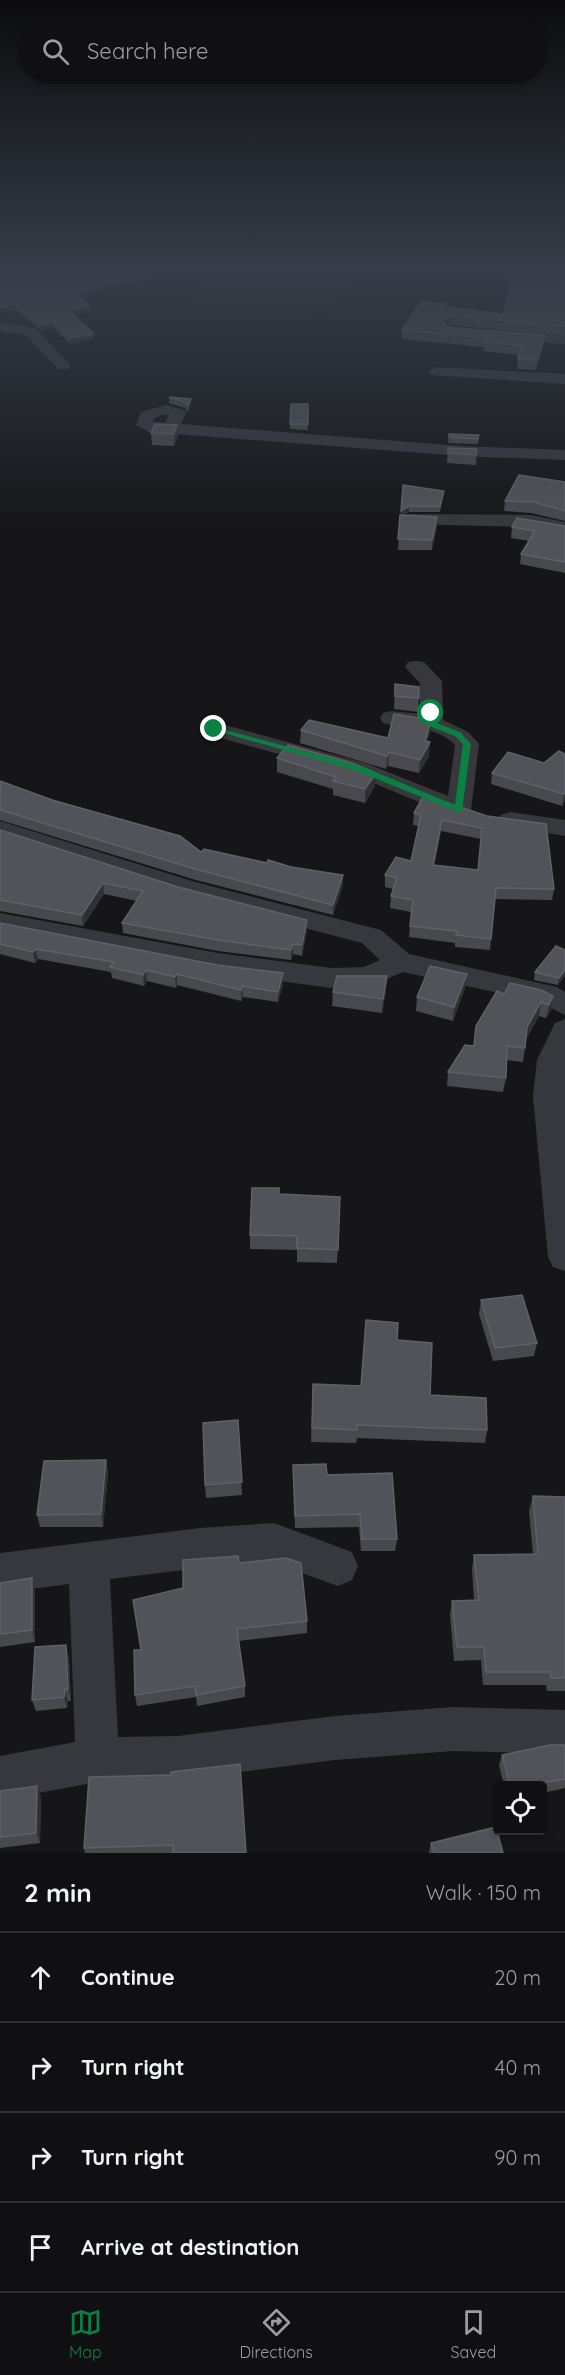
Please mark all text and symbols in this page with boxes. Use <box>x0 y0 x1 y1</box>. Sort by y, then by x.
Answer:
search box <box>18 18 547 84</box>
icon: search <box>39 35 72 68</box>
text: Search here <box>87 37 208 65</box>
route start <box>417 699 443 725</box>
route end <box>200 715 226 741</box>
map controls <box>493 1781 547 1835</box>
button: locate <box>493 1781 547 1835</box>
text: 2 min <box>24 1876 92 1909</box>
text: Walk · 150 m <box>426 1880 541 1905</box>
icon: ahead <box>24 1961 57 1994</box>
text: Continue <box>81 1963 175 1991</box>
text: 20 m <box>494 1965 541 1990</box>
icon: right <box>24 2051 57 2084</box>
text: Turn right <box>81 2053 185 2081</box>
text: 40 m <box>495 2055 541 2080</box>
icon: right <box>24 2141 57 2174</box>
text: Turn right <box>81 2143 185 2171</box>
text: 90 m <box>494 2145 541 2170</box>
icon: arrive <box>24 2231 57 2264</box>
text: Arrive at destination <box>81 2233 299 2261</box>
tab: Map <box>69 2306 102 2362</box>
tab: Directions <box>240 2306 313 2362</box>
tab: Saved <box>451 2306 496 2362</box>

